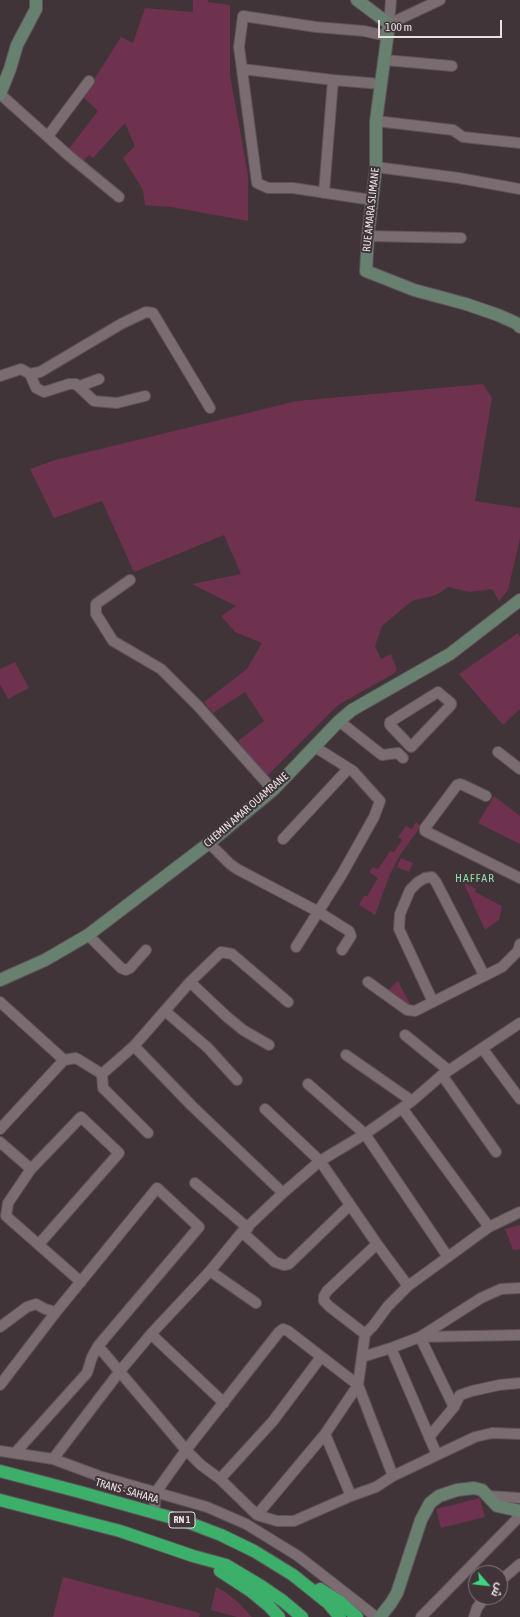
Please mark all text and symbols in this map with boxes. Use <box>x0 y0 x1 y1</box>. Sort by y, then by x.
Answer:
scale bar <box>380 12 504 38</box>
text: 100 m <box>385 20 412 34</box>
street label: RUE AMARA SLIMANE <box>360 167 382 253</box>
street label: CHEMIN AMAR OUAMRANE <box>201 770 291 850</box>
district label: HAFFAR <box>455 871 495 885</box>
street label: TRANS - SAHARA <box>94 1476 160 1506</box>
road number: RN 1 <box>169 1512 195 1528</box>
north arrow <box>468 1565 508 1605</box>
text: ش <box>489 1581 506 1599</box>

